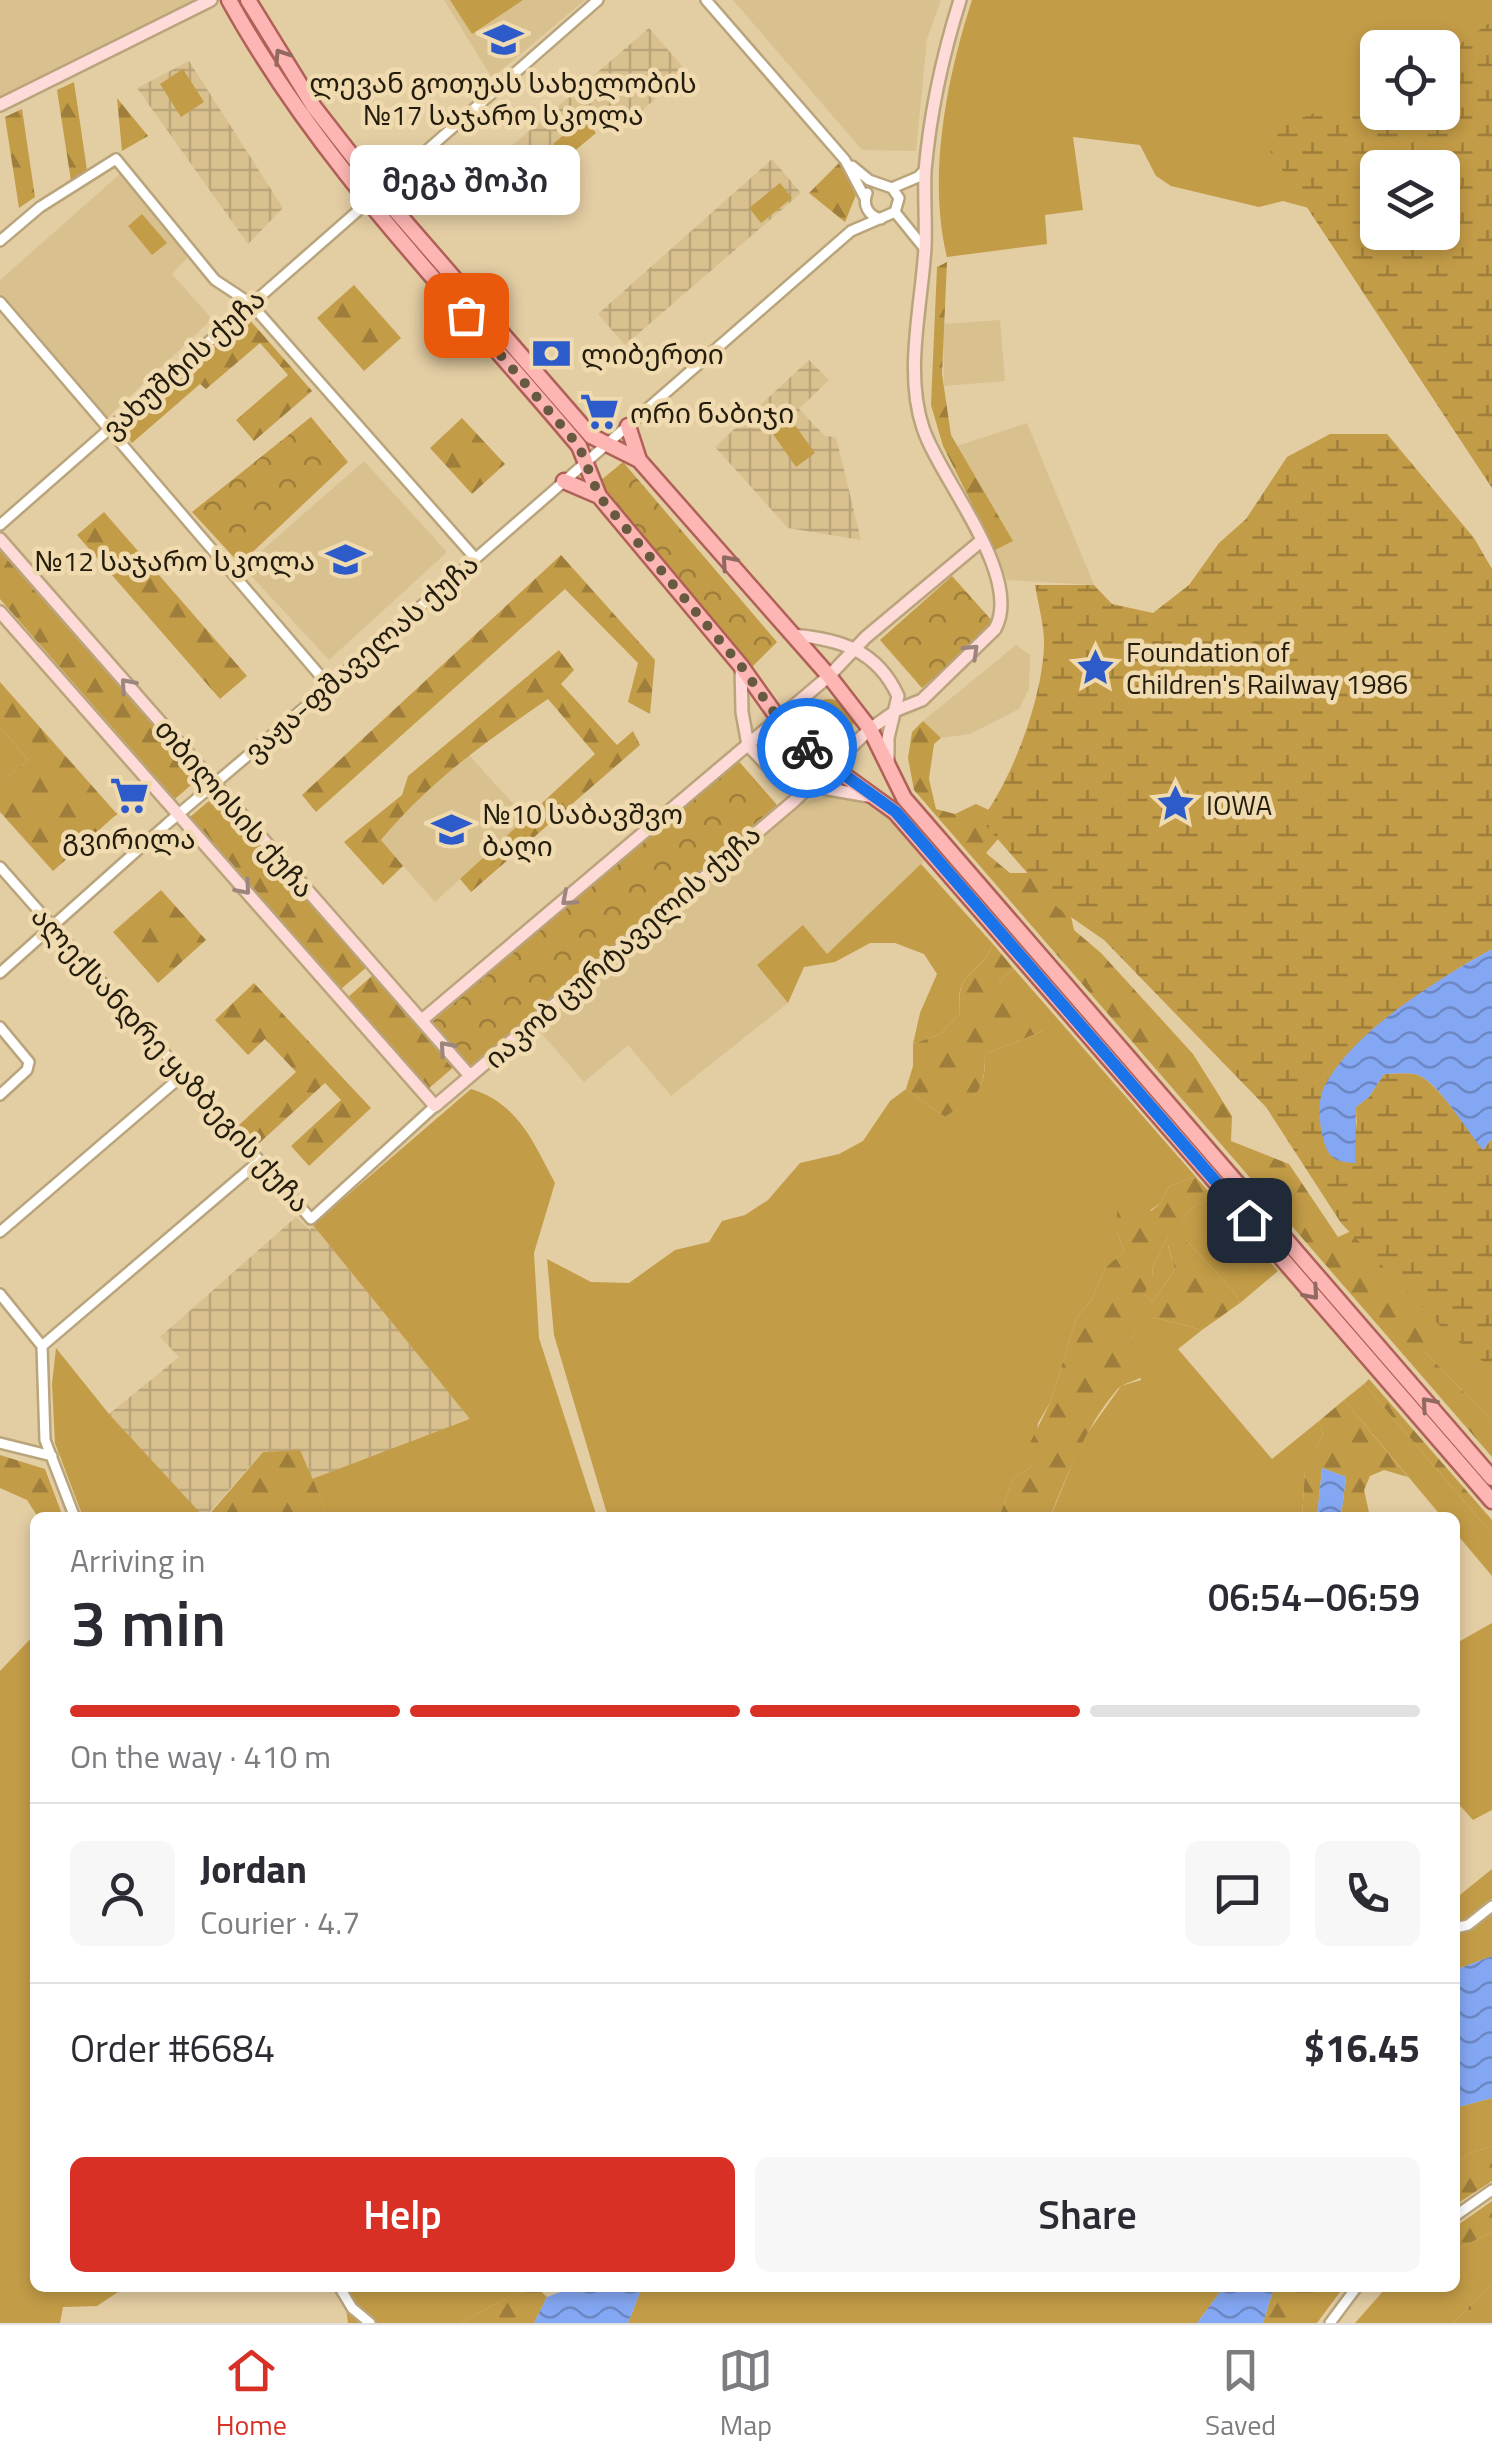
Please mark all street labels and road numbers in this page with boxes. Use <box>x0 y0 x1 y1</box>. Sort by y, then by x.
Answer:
street label: ვახუშტის ქუჩა <box>92 278 274 448</box>
street label: ვაჟა-ფშაველას ქუჩა <box>234 543 488 771</box>
street label: თბილისის ქუჩა <box>145 709 325 907</box>
street label: იაკობ ცურტაველის ქუჩა <box>474 813 770 1079</box>
street label: ალექსანდრე ყაზბეგის ქუჩა <box>21 896 321 1222</box>

